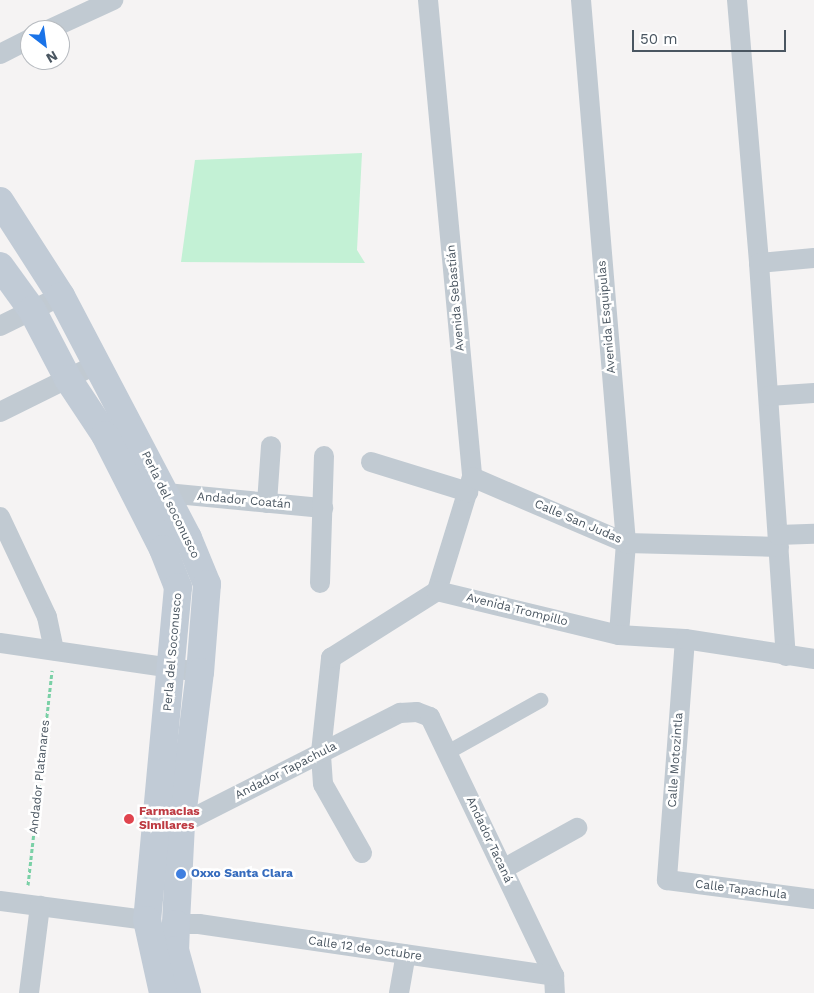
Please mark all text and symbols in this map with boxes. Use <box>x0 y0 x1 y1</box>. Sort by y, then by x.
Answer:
north arrow <box>20 20 70 70</box>
scale bar <box>634 20 788 52</box>
text: 50 m <box>640 30 677 48</box>
text: N <box>44 48 60 67</box>
street label: Avenida Sebastián <box>444 244 468 352</box>
street label: Avenida Esquipulas <box>595 260 619 374</box>
street label: Perla del soconusco <box>138 449 202 561</box>
street label: Andador Coatán <box>196 490 292 512</box>
street label: Calle San Judas <box>532 497 624 547</box>
street label: Avenida Trompillo <box>464 590 570 630</box>
street label: Perla del Soconusco <box>161 592 185 712</box>
street label: Calle Motozintla <box>665 712 687 808</box>
street label: Andador Platanares <box>27 719 53 835</box>
street label: Andador Tapachula <box>233 739 339 803</box>
street label: Andador Tacaná <box>463 794 515 886</box>
place label: Farmacias Similares <box>139 805 200 833</box>
marker: Farmacias Similares <box>123 813 135 825</box>
place label: Oxxo Santa Clara <box>191 867 293 881</box>
marker: Oxxo Santa Clara <box>175 868 187 880</box>
street label: Calle Tapachula <box>694 877 788 903</box>
street label: Calle 12 de Octubre <box>307 934 423 964</box>

